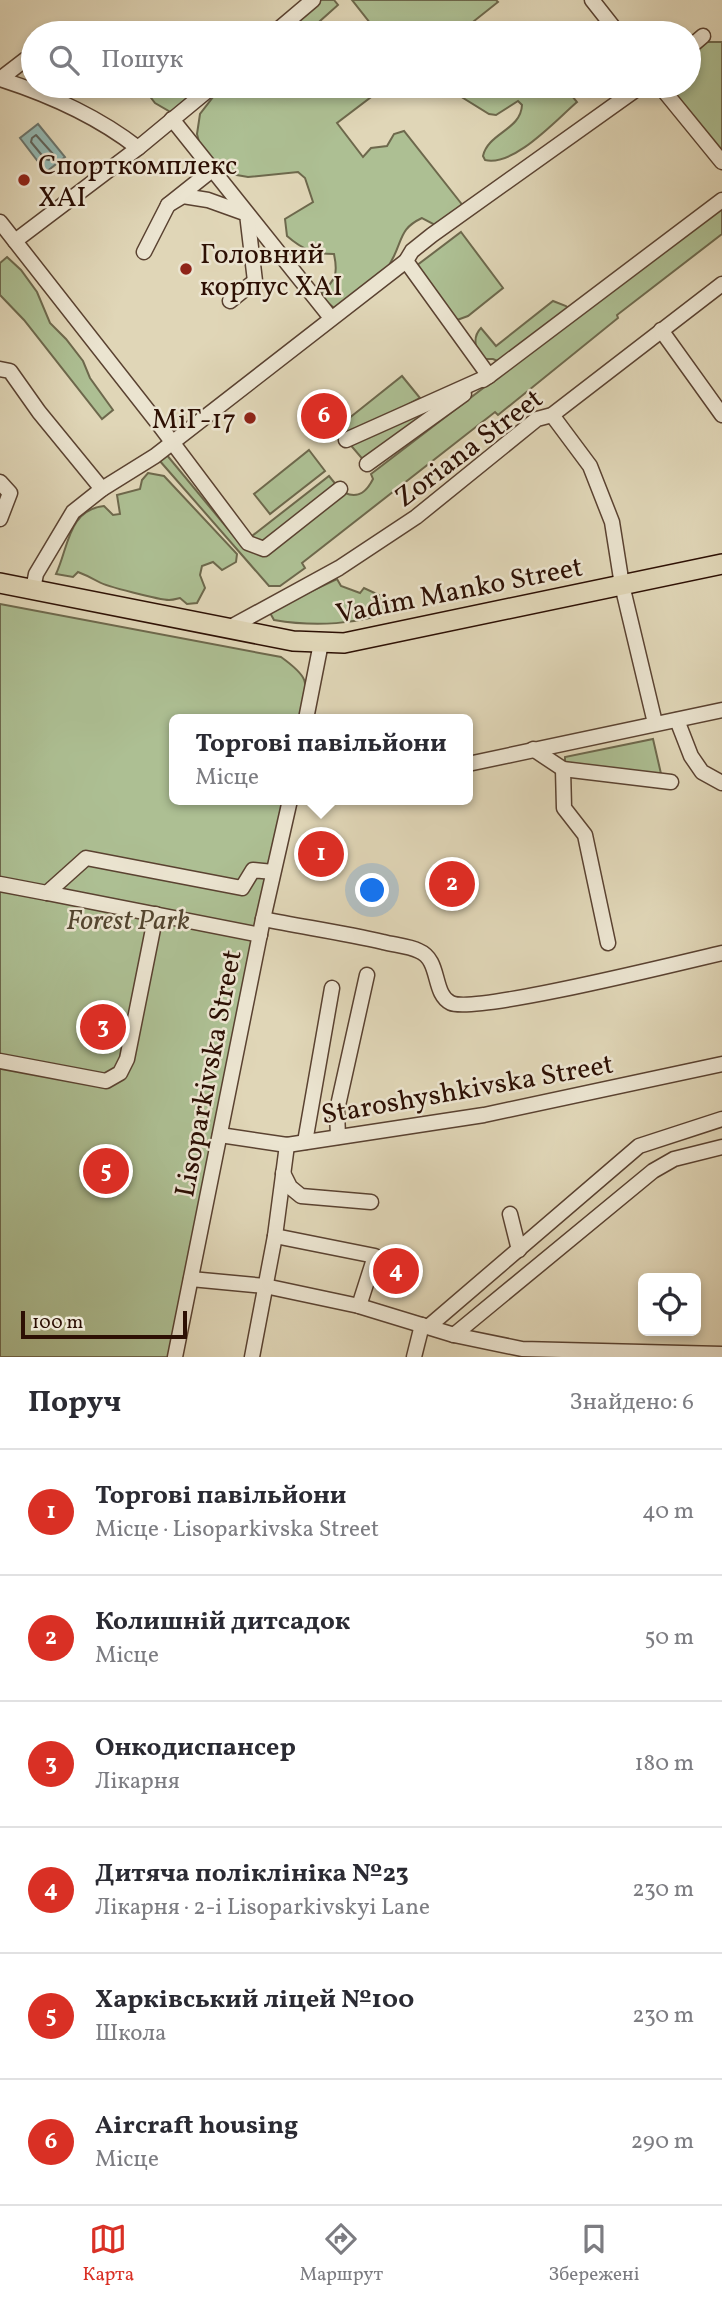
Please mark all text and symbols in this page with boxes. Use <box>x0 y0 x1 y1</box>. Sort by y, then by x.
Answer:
search box <box>21 21 701 98</box>
icon: search <box>45 41 83 79</box>
text: Пошук <box>101 42 183 78</box>
place label: Спорткомплекс ХАІ <box>38 147 237 218</box>
marker: Спорткомплекс ХАІ <box>16 172 32 188</box>
place label: Головний корпус ХАІ <box>200 236 343 307</box>
marker: Головний корпус ХАІ <box>178 261 194 277</box>
street label: Zoriana Street <box>387 380 552 518</box>
pin: 6 <box>301 390 347 442</box>
place label: МіГ-17 <box>152 401 236 440</box>
marker: МіГ-17 <box>242 410 258 426</box>
street label: Vadim Manko Street <box>333 548 586 635</box>
popup <box>169 714 473 805</box>
text: Торгові павільйони <box>195 726 447 762</box>
text: Місце <box>195 762 259 794</box>
pin: 1 <box>298 828 344 880</box>
pin: 2 <box>429 858 475 910</box>
your location <box>355 873 389 907</box>
park label: Forest Park <box>66 902 190 941</box>
street label: Lisoparkivska Street <box>166 946 253 1201</box>
pin: 3 <box>80 1001 126 1053</box>
street label: Staroshyshkivska Street <box>318 1046 617 1135</box>
pin: 5 <box>83 1145 129 1197</box>
pin: 4 <box>373 1245 419 1297</box>
map controls <box>638 1273 701 1336</box>
button: locate <box>638 1273 701 1336</box>
scale bar <box>21 1308 187 1340</box>
text: 100 m <box>32 1310 83 1336</box>
text: Поруч <box>28 1382 121 1424</box>
text: Знайдено: 6 <box>570 1387 694 1419</box>
text: Торгові павільйони <box>95 1478 347 1514</box>
text: 1 <box>46 1496 56 1528</box>
text: 40 m <box>642 1496 694 1528</box>
text: Місце · Lisoparkivska Street <box>95 1514 379 1546</box>
text: Колишній дитсадок <box>95 1604 350 1640</box>
text: 2 <box>45 1622 57 1654</box>
text: 50 m <box>645 1622 694 1654</box>
text: Місце <box>95 1640 159 1672</box>
text: Онкодиспансер <box>95 1730 296 1766</box>
text: 3 <box>45 1748 57 1780</box>
text: 180 m <box>635 1748 694 1780</box>
text: Лікарня <box>95 1766 180 1798</box>
text: Дитяча поліклініка №23 <box>95 1856 409 1892</box>
text: 4 <box>44 1874 58 1906</box>
text: 230 m <box>632 1874 694 1906</box>
text: Лікарня · 2-i Lisoparkivskyi Lane <box>95 1892 430 1924</box>
text: Харківський ліцей №100 <box>95 1982 414 2018</box>
text: 5 <box>45 2000 57 2032</box>
text: 230 m <box>632 2000 694 2032</box>
text: Школа <box>95 2018 166 2050</box>
text: Aircraft housing <box>95 2108 298 2144</box>
text: 6 <box>45 2126 57 2158</box>
text: 290 m <box>631 2126 694 2158</box>
text: Місце <box>95 2144 159 2176</box>
tab: Карта <box>83 2220 134 2288</box>
tab: Маршрут <box>299 2220 383 2288</box>
tab: Збережені <box>548 2220 639 2288</box>

